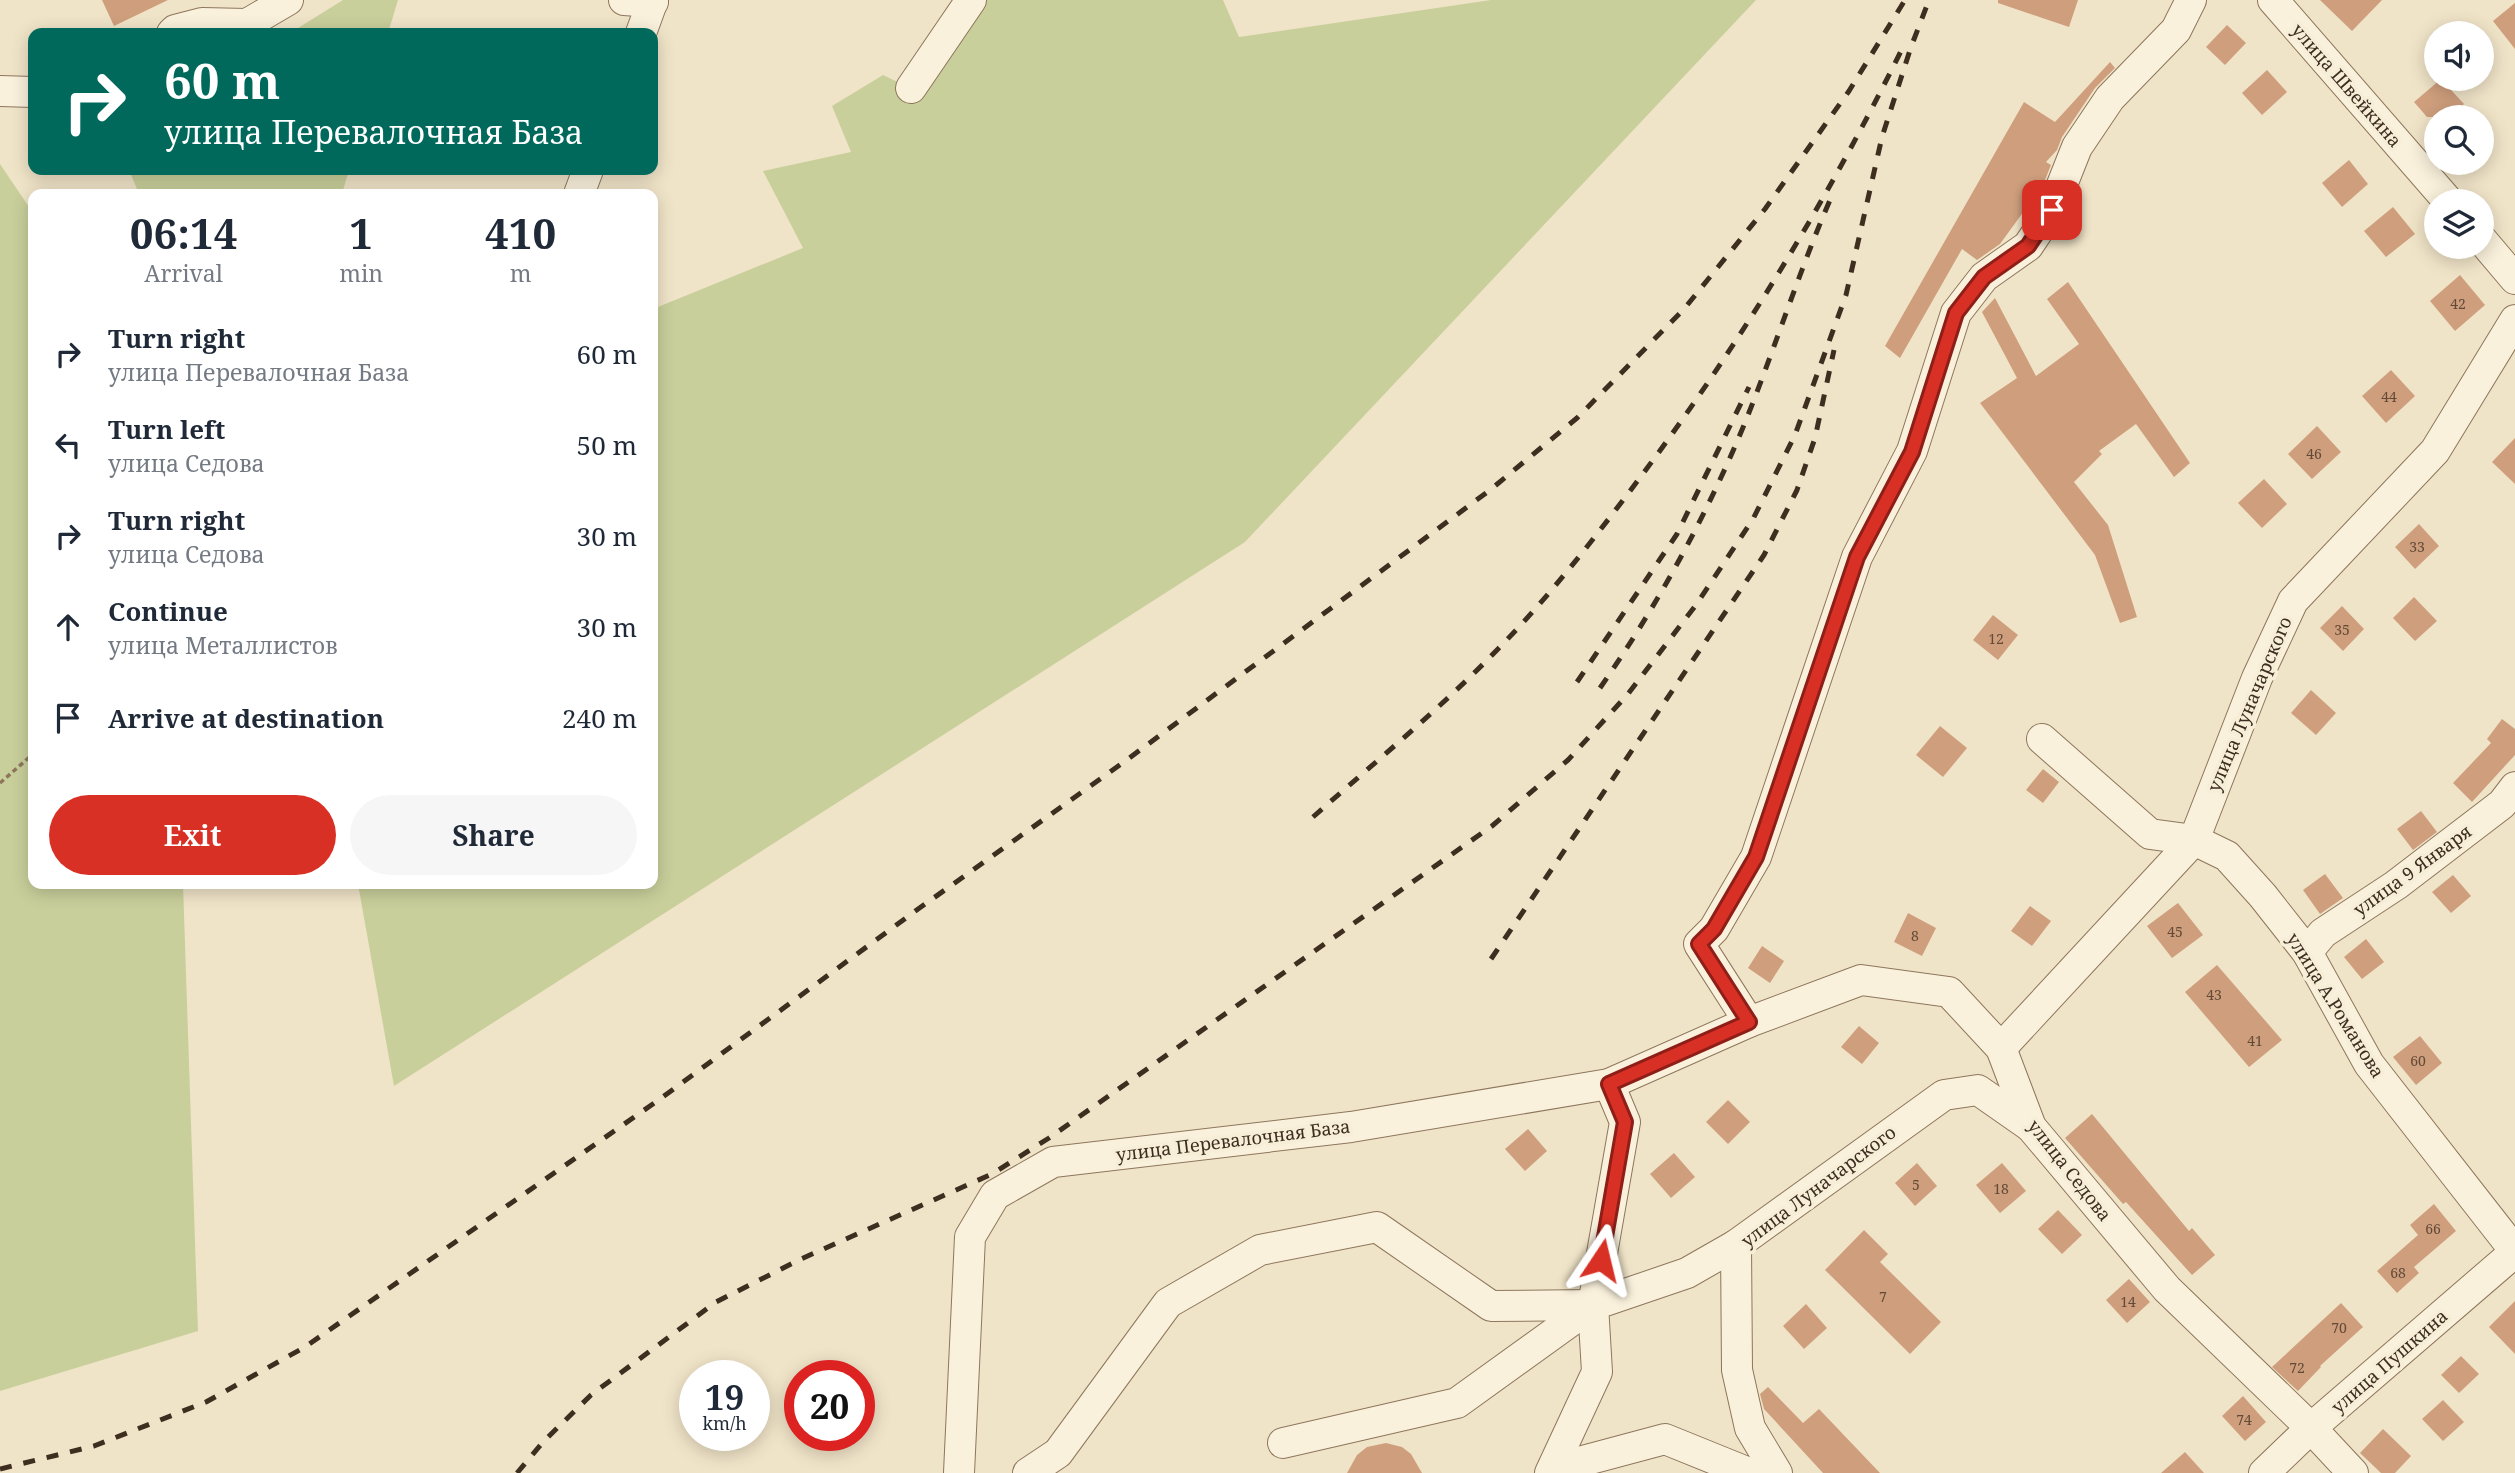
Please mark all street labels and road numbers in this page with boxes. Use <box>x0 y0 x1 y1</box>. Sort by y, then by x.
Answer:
street label: улица Швейкина <box>2287 18 2407 152</box>
street label: улица Луначарского <box>2201 613 2297 795</box>
street label: улица 9 Января <box>2348 819 2476 921</box>
street label: улица А.Романова <box>2282 928 2390 1082</box>
street label: улица Перевалочная База <box>1114 1114 1352 1166</box>
street label: улица Седова <box>2023 1114 2117 1226</box>
street label: улица Луначарского <box>1736 1120 1900 1252</box>
street label: улица Пушкина <box>2326 1304 2452 1418</box>

